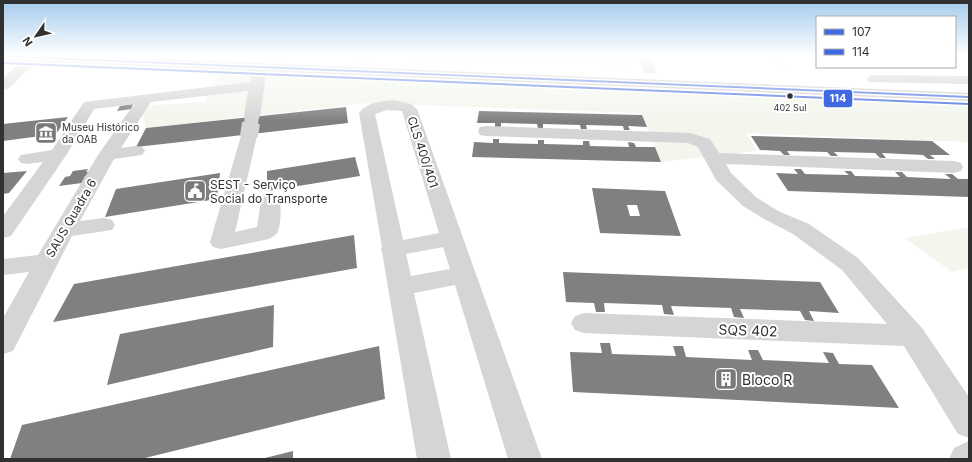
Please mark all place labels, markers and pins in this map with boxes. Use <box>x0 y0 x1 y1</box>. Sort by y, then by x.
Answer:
marker: 402 Sul <box>785 91 795 101</box>
place label: 402 Sul <box>774 102 806 113</box>
museum icon: Museu Histórico da OAB <box>33 120 59 146</box>
place label: Museu Histórico da OAB <box>62 121 139 145</box>
place label: SEST - Serviço Social do Transporte <box>210 177 327 206</box>
public building icon: SEST - Serviço Social do Transporte <box>182 178 208 204</box>
building icon: Bloco R <box>713 366 739 392</box>
place label: Bloco R <box>742 371 792 388</box>

